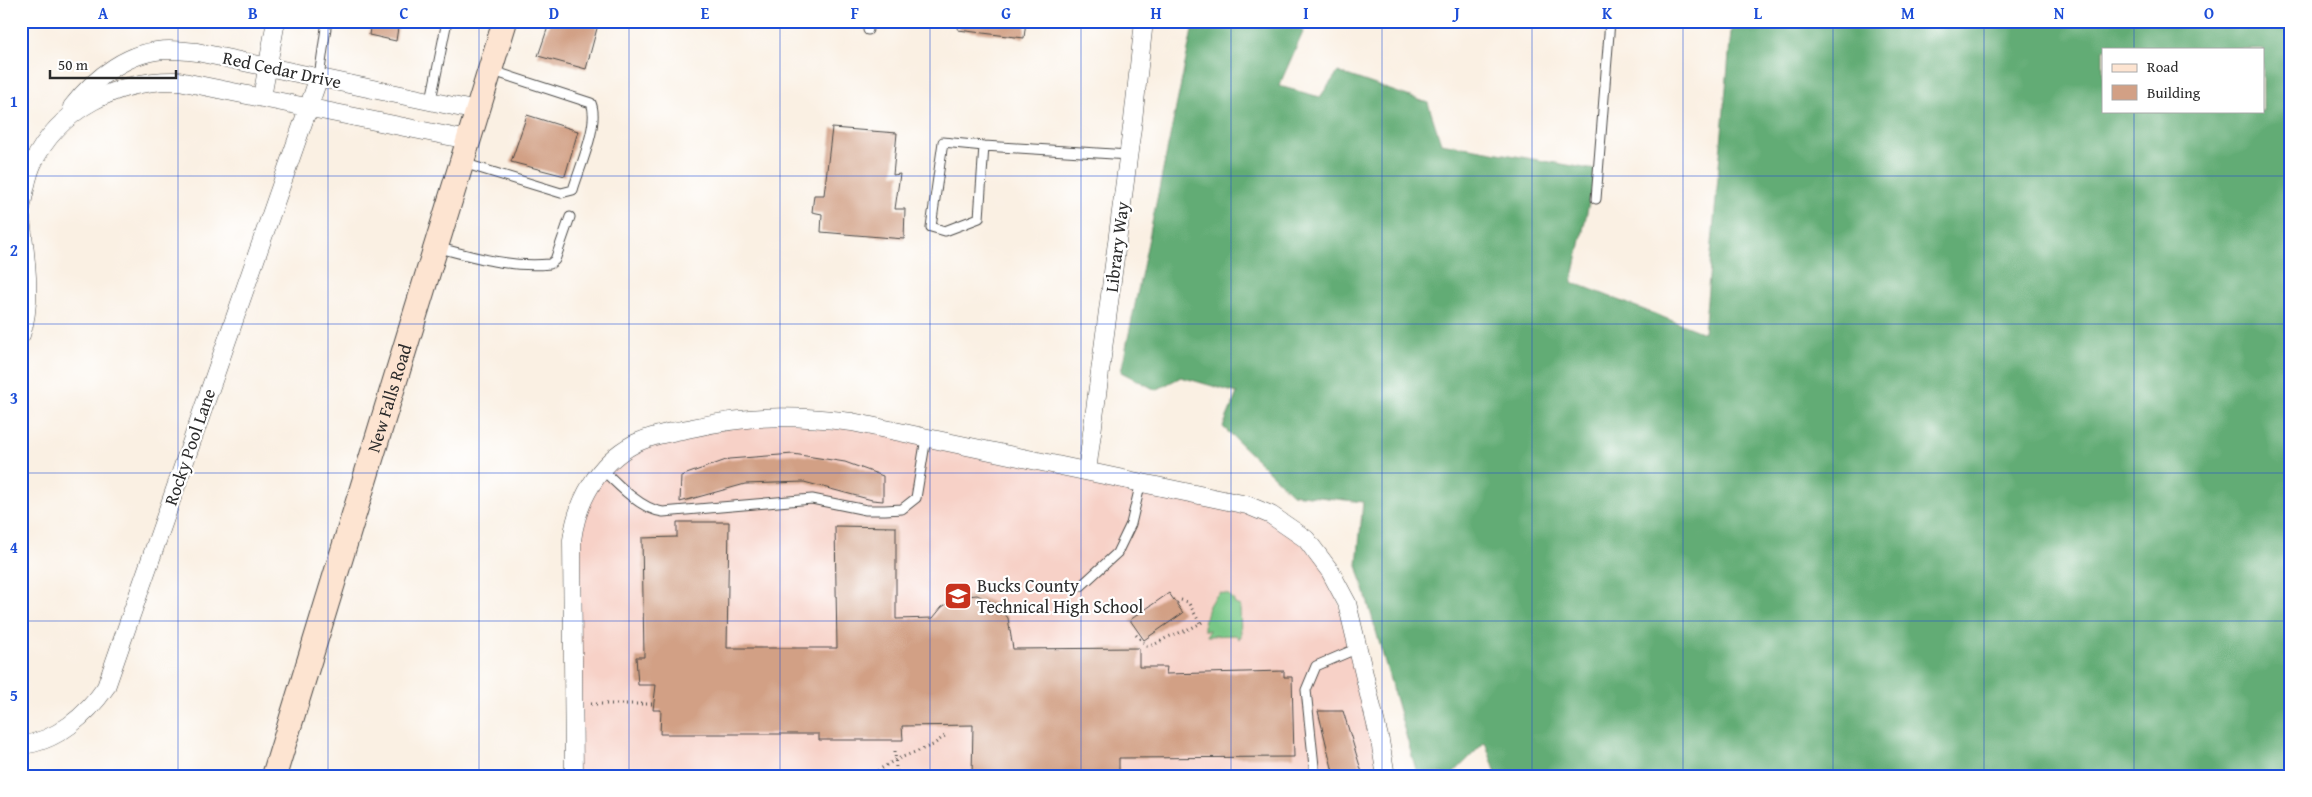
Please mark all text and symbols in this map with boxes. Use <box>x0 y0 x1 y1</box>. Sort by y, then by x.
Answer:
text: A <box>98 1 109 25</box>
text: B <box>248 1 258 25</box>
text: C <box>399 1 409 25</box>
text: D <box>549 1 559 25</box>
text: E <box>701 1 710 25</box>
text: F <box>851 1 859 25</box>
text: G <box>1001 1 1011 25</box>
text: H <box>1150 1 1162 25</box>
text: I <box>1303 1 1309 25</box>
text: J <box>1451 1 1460 25</box>
text: K <box>1602 1 1613 25</box>
text: L <box>1754 1 1763 25</box>
text: M <box>1901 1 1915 25</box>
text: N <box>2054 1 2065 25</box>
text: O <box>2204 1 2214 25</box>
street label: Red Cedar Drive <box>220 44 344 95</box>
scale bar <box>50 48 176 80</box>
legend <box>2102 48 2264 112</box>
text: 50 m <box>58 54 89 75</box>
text: Road <box>2147 56 2178 77</box>
text: Building <box>2147 82 2201 103</box>
text: 1 <box>10 89 18 113</box>
street label: Library Way <box>1098 200 1135 294</box>
text: 2 <box>10 238 18 262</box>
street label: New Falls Road <box>360 340 419 456</box>
street label: Rocky Pool Lane <box>157 385 222 509</box>
text: 3 <box>10 386 18 410</box>
text: 4 <box>10 535 18 559</box>
place label: Bucks County Technical High School <box>977 572 1143 620</box>
school or university icon: Bucks County Technical High School <box>943 581 973 611</box>
text: 5 <box>10 683 18 707</box>

